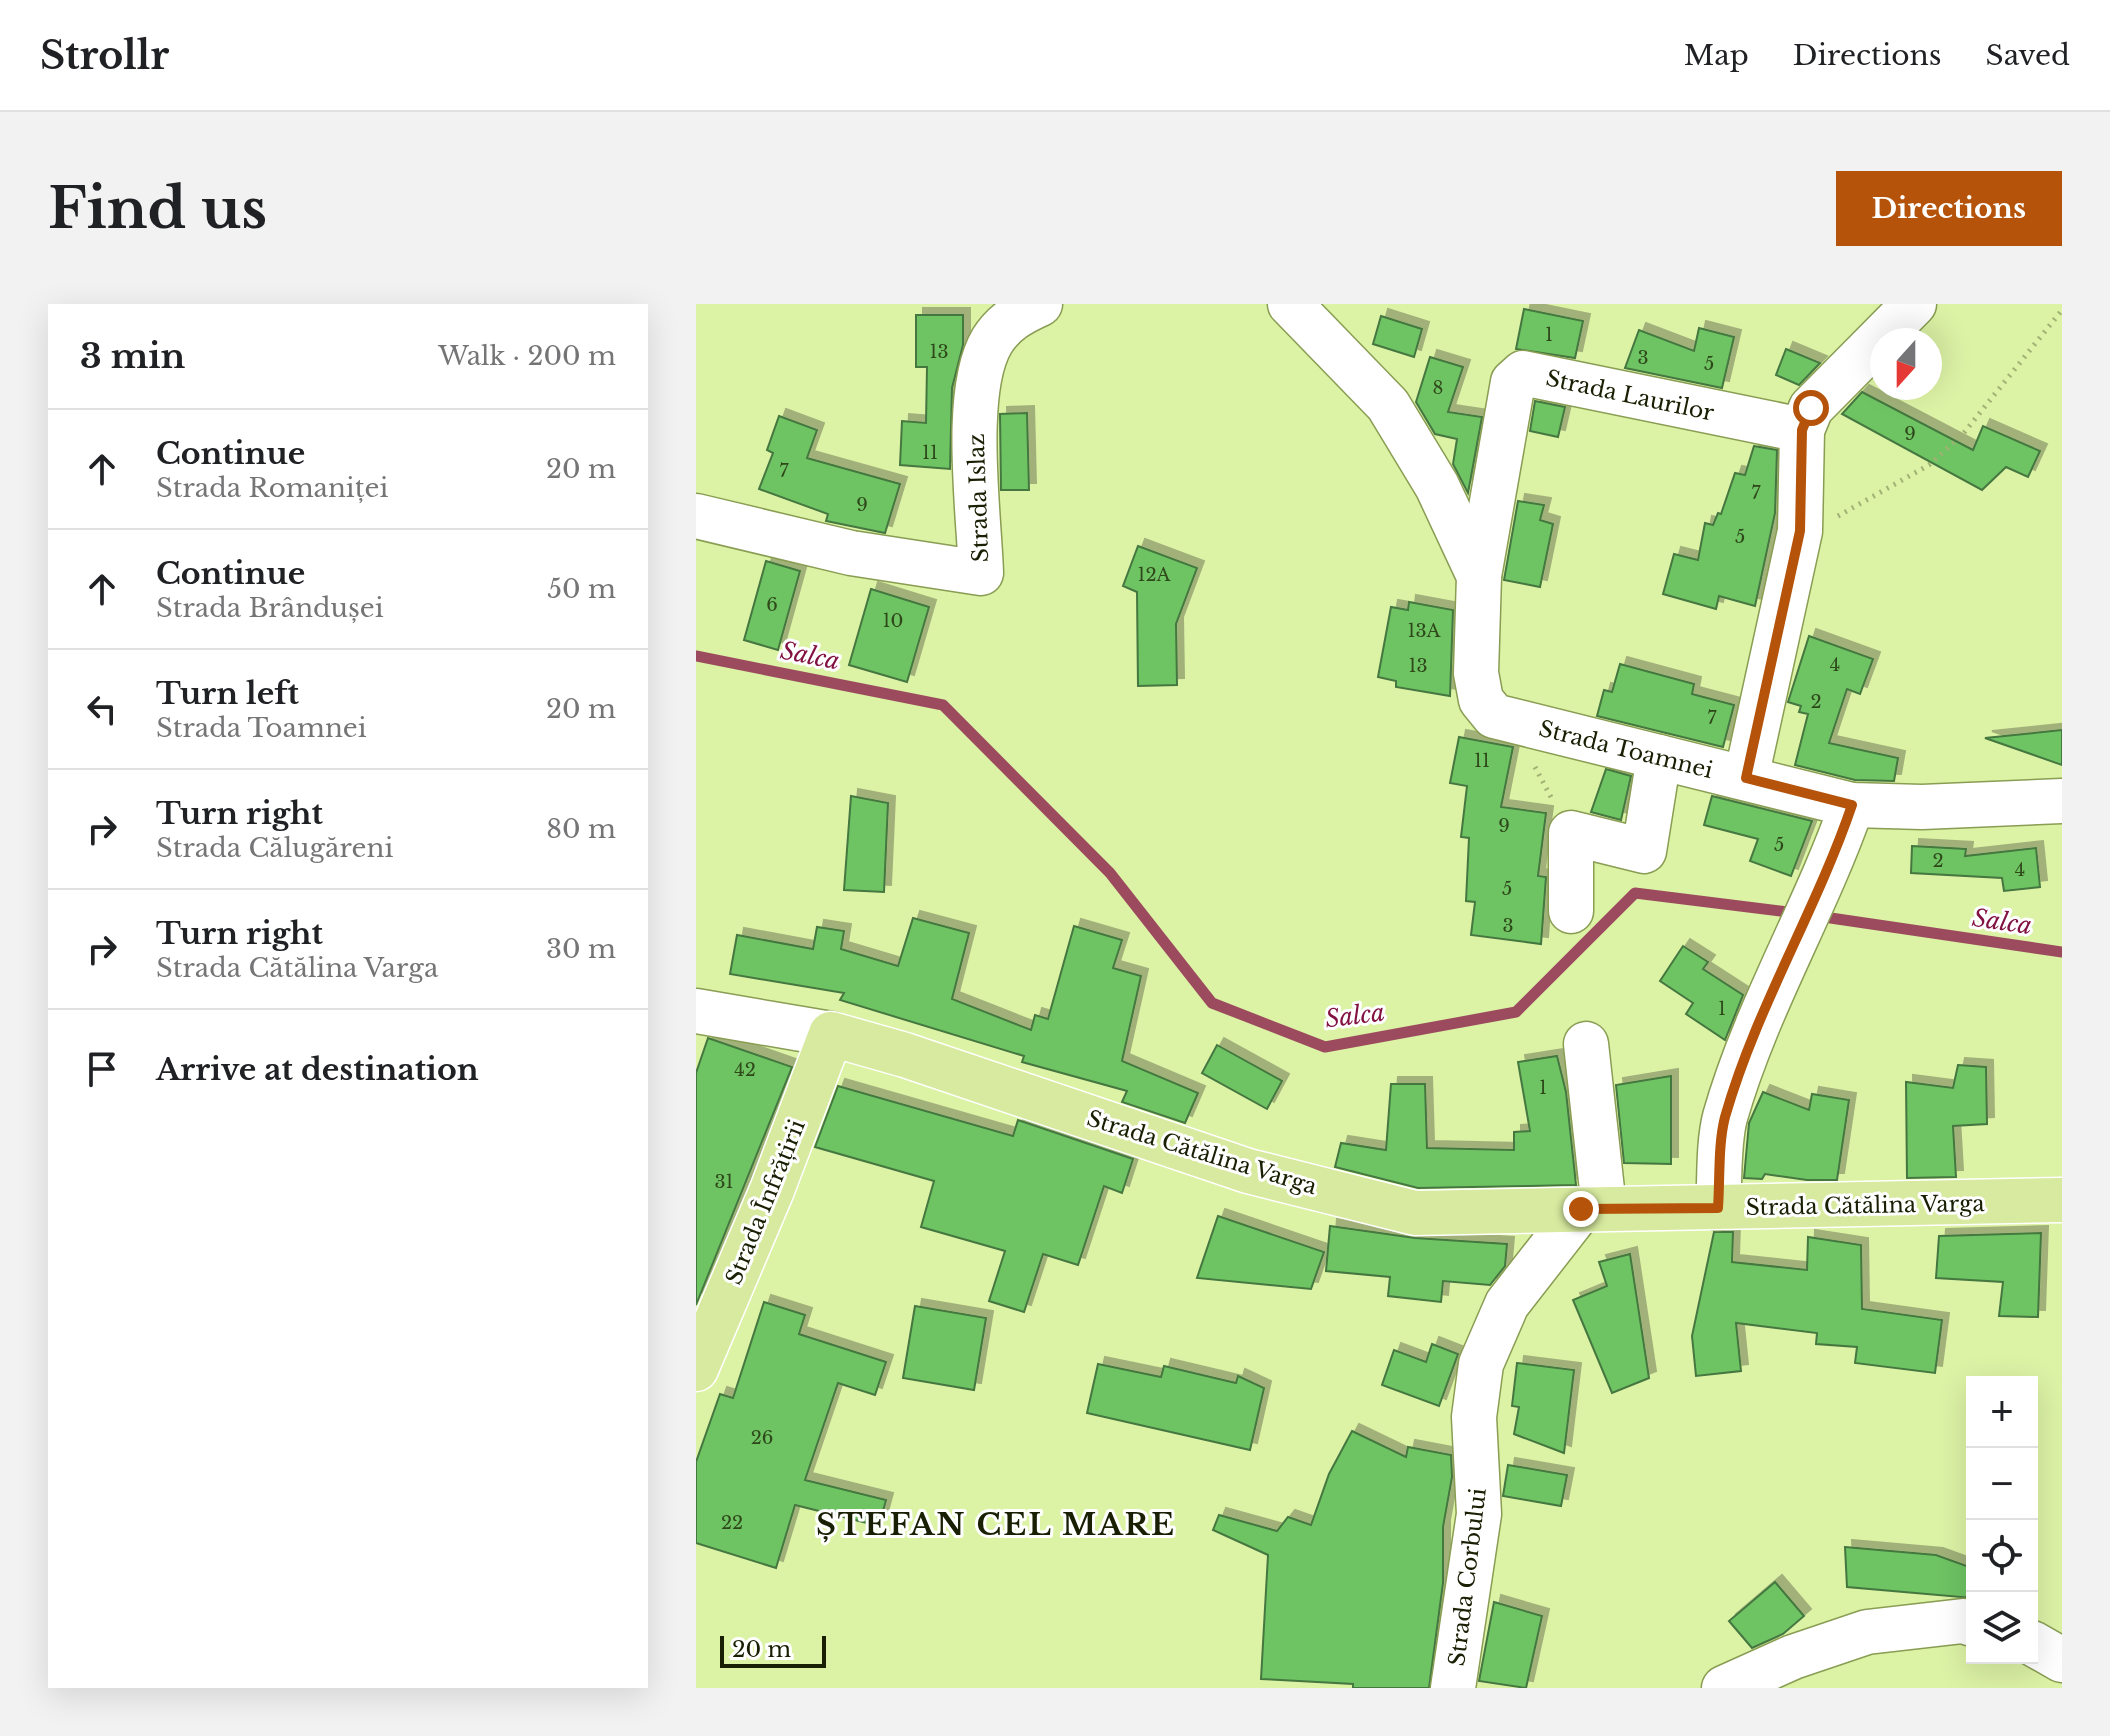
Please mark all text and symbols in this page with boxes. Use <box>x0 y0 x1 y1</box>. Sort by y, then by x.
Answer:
text: Strollr <box>40 32 169 79</box>
text: Map <box>1684 38 1749 73</box>
text: Directions <box>1793 38 1942 73</box>
text: Saved <box>1986 38 2070 73</box>
button: Directions <box>1836 171 2062 246</box>
text: Find us <box>48 174 267 243</box>
house number: 1 <box>1545 324 1553 346</box>
north arrow <box>1870 328 1942 400</box>
text: 3 min <box>80 335 185 377</box>
text: Walk · 200 m <box>438 340 616 372</box>
house number: 13 <box>929 341 949 363</box>
house number: 3 <box>1637 347 1649 369</box>
house number: 5 <box>1704 353 1714 375</box>
street label: Strada Laurilor <box>1543 364 1717 427</box>
house number: 8 <box>1433 377 1443 399</box>
route start <box>1793 390 1829 426</box>
house number: 9 <box>1904 423 1916 445</box>
street label: Strada Islaz <box>963 433 994 563</box>
text: Continue <box>156 435 305 472</box>
house number: 11 <box>922 442 938 464</box>
icon: ahead <box>80 447 124 491</box>
text: 20 m <box>546 453 616 485</box>
house number: 7 <box>779 460 789 482</box>
text: Strada Romaniței <box>156 472 388 504</box>
house number: 7 <box>1751 482 1761 504</box>
house number: 9 <box>856 494 868 516</box>
house number: 5 <box>1735 526 1745 548</box>
text: Continue <box>156 555 305 592</box>
house number: 12A <box>1137 564 1172 586</box>
icon: ahead <box>80 567 124 611</box>
text: 50 m <box>547 573 616 605</box>
text: Strada Brândușei <box>156 592 384 624</box>
house number: 6 <box>766 594 778 616</box>
house number: 10 <box>883 610 903 632</box>
house number: 13A <box>1407 620 1442 642</box>
water label: Salca <box>778 636 842 675</box>
house number: 4 <box>1830 654 1840 676</box>
house number: 13 <box>1408 655 1428 677</box>
text: Turn left <box>156 675 299 712</box>
icon: left <box>80 687 124 731</box>
house number: 2 <box>1810 691 1822 713</box>
text: 20 m <box>546 693 616 725</box>
house number: 7 <box>1707 707 1717 729</box>
text: Strada Toamnei <box>156 712 367 744</box>
street label: Strada Toamnei <box>1536 715 1716 784</box>
house number: 11 <box>1474 750 1490 772</box>
text: Turn right <box>156 795 323 832</box>
icon: right <box>80 807 124 851</box>
text: 80 m <box>546 813 616 845</box>
house number: 9 <box>1498 815 1510 837</box>
text: Strada Călugăreni <box>156 832 393 864</box>
house number: 5 <box>1774 834 1784 856</box>
house number: 2 <box>1932 850 1944 872</box>
house number: 4 <box>2015 859 2025 881</box>
house number: 5 <box>1502 878 1512 900</box>
water label: Salca <box>1971 903 2034 940</box>
text: Turn right <box>156 915 323 952</box>
house number: 3 <box>1502 915 1514 937</box>
icon: right <box>80 927 124 971</box>
text: 30 m <box>546 933 616 965</box>
text: Strada Cătălina Varga <box>156 952 438 984</box>
water label: Salca <box>1324 997 1386 1034</box>
house number: 1 <box>1718 998 1726 1020</box>
icon: arrive <box>80 1047 124 1091</box>
text: Arrive at destination <box>156 1051 479 1088</box>
house number: 42 <box>734 1059 756 1081</box>
house number: 1 <box>1539 1077 1547 1099</box>
street label: Strada Cătălina Varga <box>1084 1105 1321 1201</box>
street label: Strada Înfrățirii <box>719 1115 811 1289</box>
house number: 31 <box>714 1171 734 1193</box>
street label: Strada Cătălina Varga <box>1745 1190 1985 1221</box>
route end <box>1563 1191 1599 1227</box>
map controls <box>1966 1376 2038 1664</box>
button: + <box>1966 1376 2038 1448</box>
house number: 26 <box>751 1427 773 1449</box>
button: − <box>1966 1448 2038 1520</box>
street label: Strada Corbului <box>1443 1486 1492 1668</box>
district label: ȘTEFAN CEL MARE <box>816 1506 1176 1543</box>
house number: 22 <box>721 1512 743 1534</box>
button: locate <box>1966 1520 2038 1592</box>
button: layers <box>1966 1592 2038 1664</box>
scale bar <box>720 1632 826 1668</box>
text: 20 m <box>732 1636 791 1663</box>

